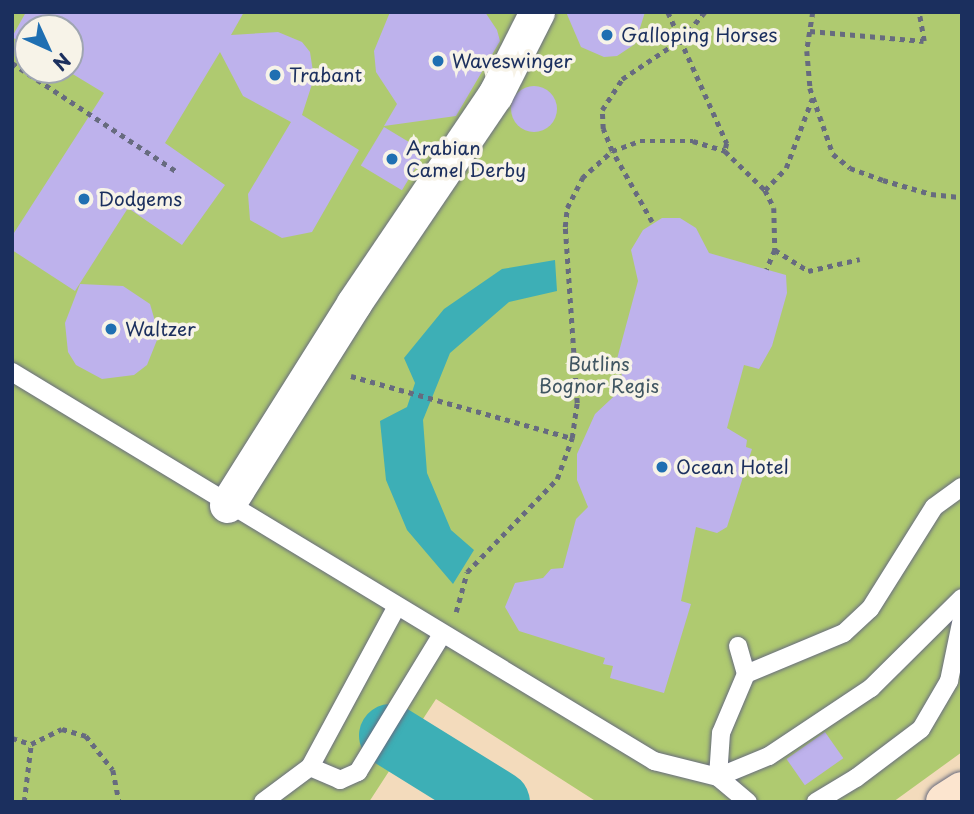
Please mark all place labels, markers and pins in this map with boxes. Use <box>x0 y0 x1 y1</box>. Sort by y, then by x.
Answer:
place label: Galloping Horses <box>621 24 777 46</box>
marker: Galloping Horses <box>599 27 615 43</box>
place label: Waveswinger <box>452 50 572 72</box>
marker: Waveswinger <box>430 53 446 69</box>
place label: Trabant <box>289 64 362 86</box>
marker: Trabant <box>267 67 283 83</box>
place label: Arabian Camel Derby <box>406 137 527 181</box>
marker: Arabian Camel Derby <box>384 151 400 167</box>
place label: Dodgems <box>98 188 182 210</box>
marker: Dodgems <box>76 191 92 207</box>
place label: Waltzer <box>125 318 196 340</box>
marker: Waltzer <box>103 321 119 337</box>
place label: Ocean Hotel <box>676 456 789 478</box>
marker: Ocean Hotel <box>654 459 670 475</box>

